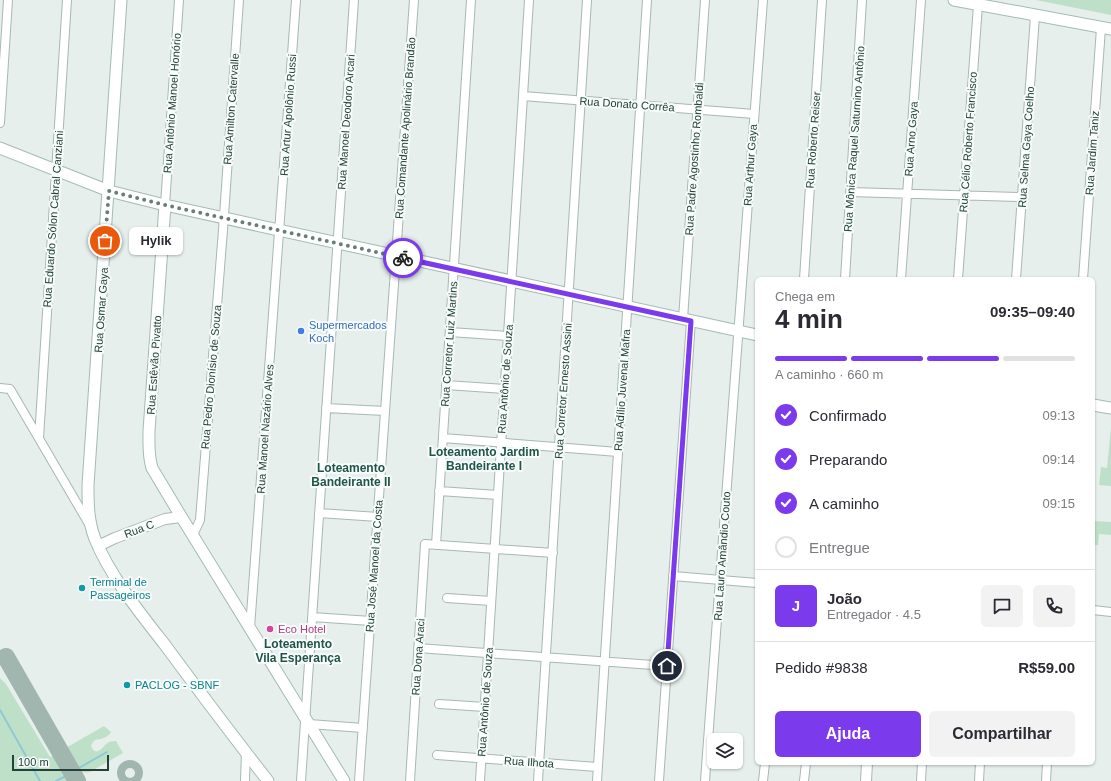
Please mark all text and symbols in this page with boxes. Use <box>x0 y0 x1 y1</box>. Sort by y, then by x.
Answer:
street label: Rua Antônio Manoel Honório <box>161 32 183 174</box>
street label: Rua Comandante Apolinário Brandão <box>393 37 417 219</box>
street label: Rua Mônica Raquel Saturnino Antônio <box>842 46 866 232</box>
street label: Rua Amilton Catervalle <box>221 53 241 165</box>
street label: Rua Artur Apolônio Russi <box>278 54 298 176</box>
street label: Rua Manoel Deodoro Arcari <box>335 54 357 190</box>
street label: Rua Célio Roberto Francisco <box>957 71 979 213</box>
street label: Rua Padre Agostinho Rombaldi <box>683 82 705 236</box>
street label: Rua Selma Gaya Coelho <box>1016 86 1036 208</box>
street label: Rua Roberto Reiser <box>804 91 822 189</box>
street label: Rua Donato Corrêa <box>579 95 676 113</box>
street label: Rua Arno Gaya <box>902 100 920 177</box>
street label: Rua Jardim Taniz <box>1083 110 1101 196</box>
street label: Rua Arthur Gaya <box>741 123 759 206</box>
street label: Rua Eduardo Sólon Cabral Canziani <box>41 130 65 308</box>
pin <box>88 224 122 258</box>
callout: Hylik <box>129 227 183 255</box>
icon: bag <box>94 230 116 252</box>
text: Hylik <box>140 233 172 248</box>
courier <box>383 238 423 278</box>
icon: bike <box>392 247 414 269</box>
street label: Rua Osmar Gaya <box>92 266 110 353</box>
street label: Rua Corretor Luiz Martins <box>439 280 459 407</box>
text: Chega em <box>775 289 835 304</box>
street label: Rua Pedro Dionísio de Souza <box>199 303 223 450</box>
text: 09:35–09:40 <box>990 303 1075 320</box>
text: 4 min <box>775 304 843 334</box>
street label: Rua Estêvão Pivatto <box>145 315 163 415</box>
place label: Supermercados Koch <box>309 319 387 344</box>
street label: Rua Antônio de Souza <box>495 323 515 434</box>
street label: Rua Corretor Ernesto Assini <box>552 323 574 459</box>
marker: Supermercados Koch <box>296 326 306 336</box>
street label: Rua Adílio Juvenal Mafra <box>612 328 632 451</box>
street label: Rua Manoel Nazário Alves <box>254 363 276 494</box>
text: A caminho · 660 m <box>775 367 883 382</box>
icon: check <box>775 404 797 426</box>
text: Confirmado <box>809 407 887 424</box>
text: 09:13 <box>1042 408 1075 423</box>
district label: Loteamento Jardim Bandeirante I <box>429 445 539 473</box>
icon: check <box>775 448 797 470</box>
text: Preparando <box>809 451 887 468</box>
text: 09:14 <box>1042 452 1075 467</box>
district label: Loteamento Bandeirante II <box>311 461 391 489</box>
street label: Rua Lauro Amândio Couto <box>711 491 733 621</box>
icon: check <box>775 492 797 514</box>
text: A caminho <box>809 495 879 512</box>
text: 09:15 <box>1042 496 1075 511</box>
street label: Rua José Manoel da Costa <box>363 499 385 633</box>
street label: Rua C <box>122 518 156 540</box>
text: Entregue <box>809 539 870 556</box>
place label: Terminal de Passageiros <box>90 576 151 601</box>
marker: Terminal de Passageiros <box>77 583 87 593</box>
button: chat <box>981 585 1023 627</box>
button: phone <box>1033 585 1075 627</box>
text: João <box>827 590 862 607</box>
text: J <box>792 597 800 614</box>
text: Entregador · 4.5 <box>827 607 921 622</box>
street label: Rua Dona Araci <box>409 618 427 696</box>
place label: Eco Hotel <box>278 623 326 635</box>
marker: Eco Hotel <box>265 624 275 634</box>
district label: Loteamento Vila Esperança <box>255 637 341 665</box>
street label: Rua Antônio de Souza <box>475 646 495 757</box>
pin <box>650 649 684 683</box>
icon: home <box>656 655 678 677</box>
text: Pedido #9838 <box>775 659 868 676</box>
text: R$59.00 <box>1018 659 1075 676</box>
place label: PACLOG - SBNF <box>135 679 219 691</box>
marker: PACLOG - SBNF <box>122 680 132 690</box>
button: Ajuda <box>775 711 921 757</box>
button: Compartilhar <box>929 711 1075 757</box>
map controls <box>707 733 743 769</box>
button: layers <box>707 733 743 769</box>
scale bar <box>12 753 109 772</box>
street label: Rua Ilhota <box>504 754 555 770</box>
text: 100 m <box>18 756 49 768</box>

